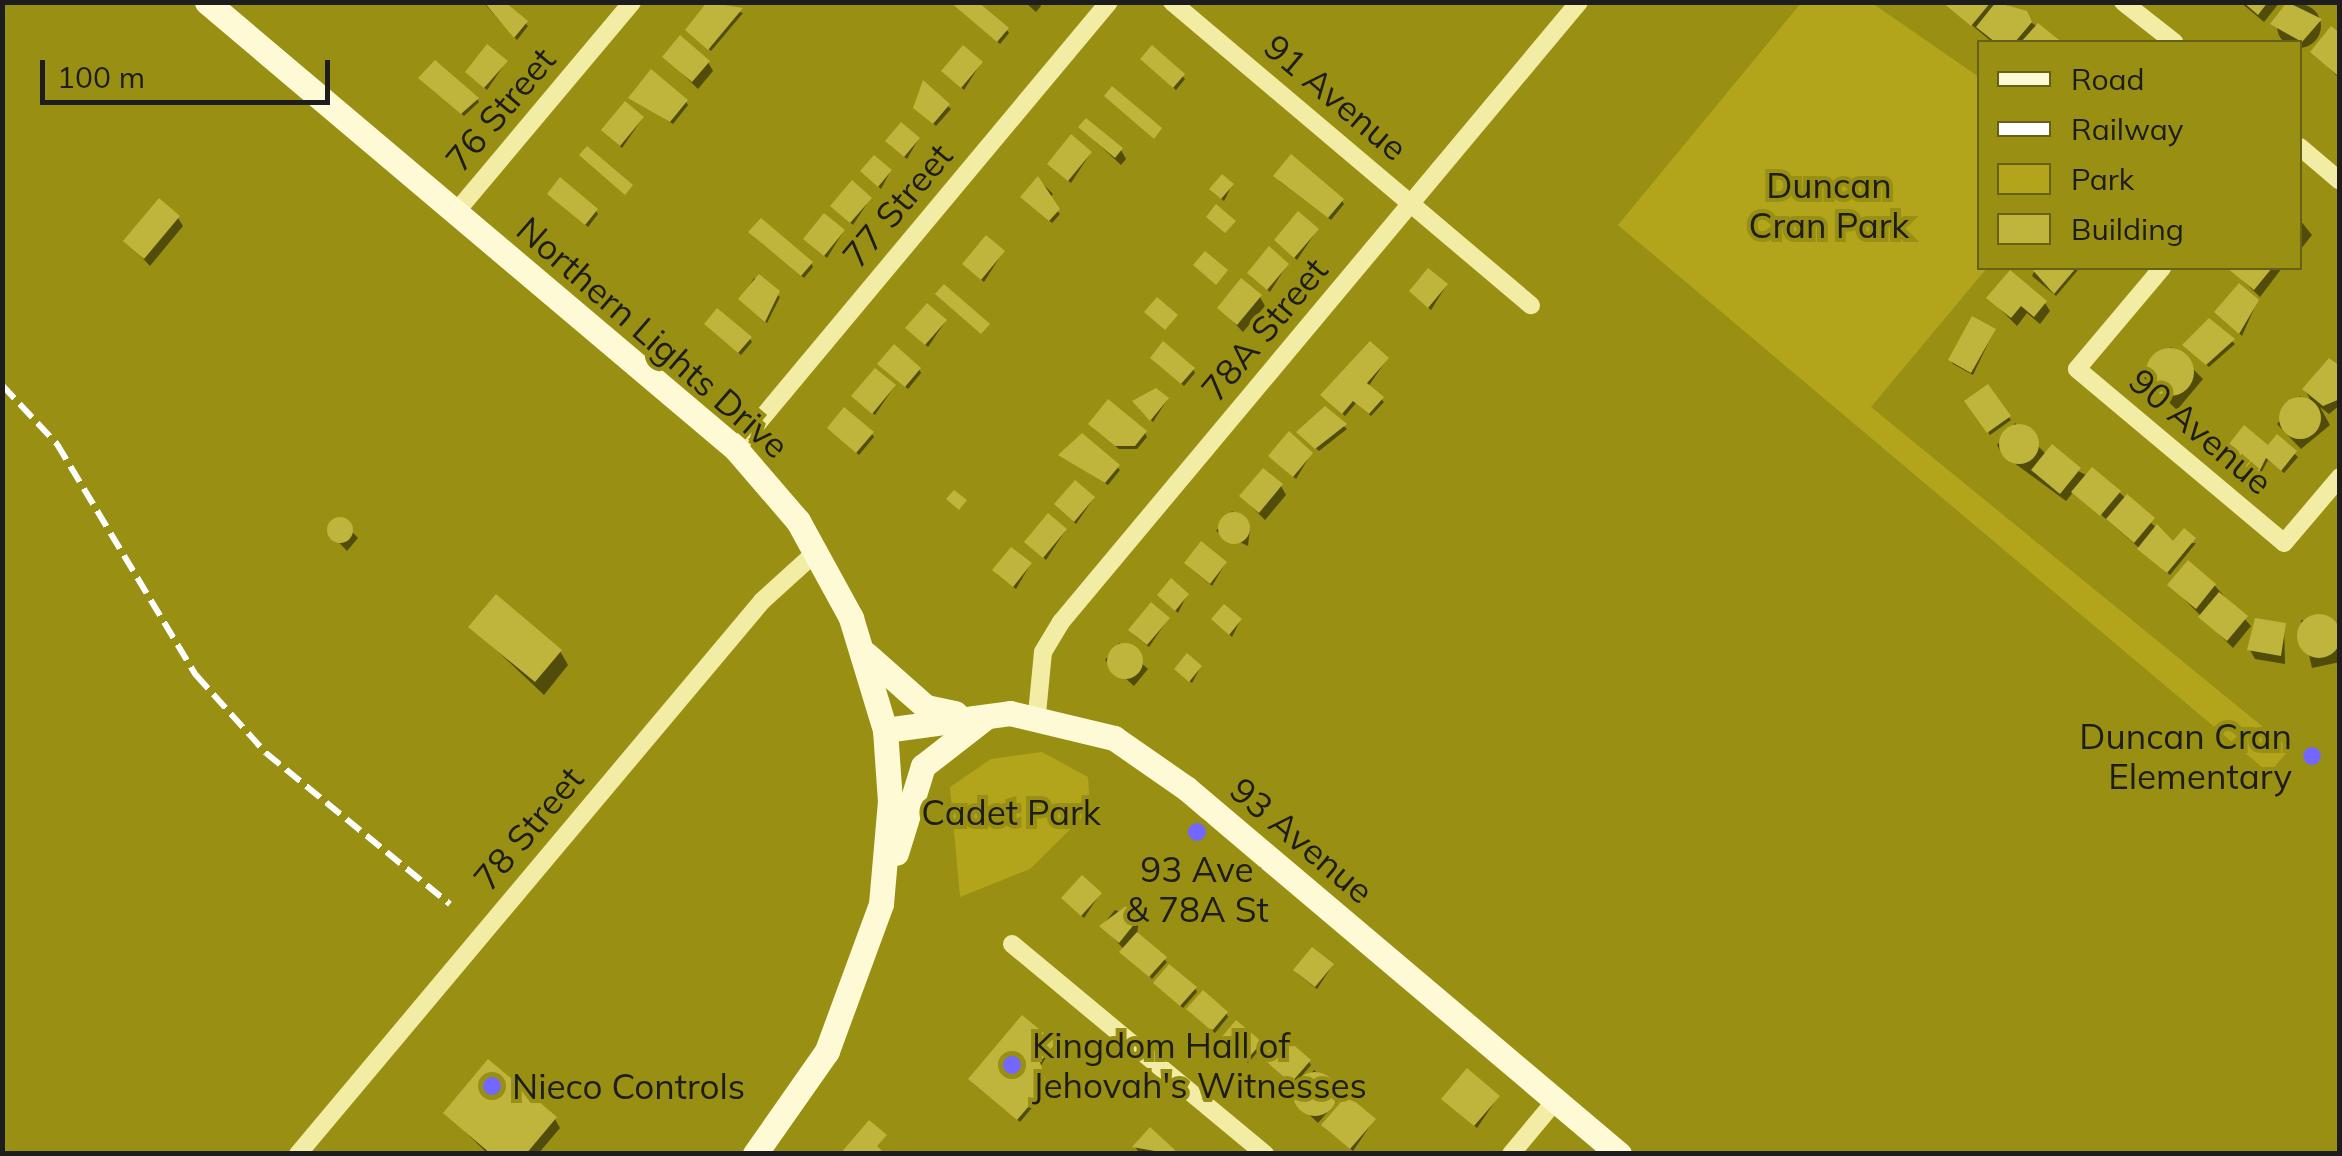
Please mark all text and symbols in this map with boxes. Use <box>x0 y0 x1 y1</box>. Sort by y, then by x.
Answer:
street label: 91 Avenue <box>1256 25 1416 169</box>
street label: 76 Street <box>436 39 564 179</box>
scale bar <box>45 40 335 102</box>
legend <box>1977 40 2302 270</box>
text: 100 m <box>57 58 145 96</box>
text: Road <box>2071 60 2145 98</box>
text: Railway <box>2071 110 2184 148</box>
street label: 77 Street <box>833 135 961 275</box>
text: Park <box>2071 160 2134 198</box>
park label: Duncan Cran Park <box>1749 164 1909 246</box>
street label: Northern Lights Drive <box>509 208 797 466</box>
text: Building <box>2071 210 2184 248</box>
street label: 78A Street <box>1192 249 1336 409</box>
street label: 90 Avenue <box>2121 359 2281 503</box>
place label: Duncan Cran Elementary <box>2079 715 2292 797</box>
marker: Duncan Cran Elementary <box>2301 745 2323 767</box>
street label: 78 Street <box>464 758 592 898</box>
street label: 93 Avenue <box>1222 768 1382 912</box>
park label: Cadet Park <box>921 791 1101 833</box>
marker: 93 Ave & 78A St <box>1186 821 1208 843</box>
place label: 93 Ave & 78A St <box>1125 848 1269 930</box>
place label: Kingdom Hall of Jehovah's Witnesses <box>1032 1024 1367 1106</box>
marker: Kingdom Hall of Jehovah's Witnesses <box>1001 1054 1023 1076</box>
place label: Nieco Controls <box>512 1065 745 1107</box>
marker: Nieco Controls <box>481 1075 503 1097</box>

